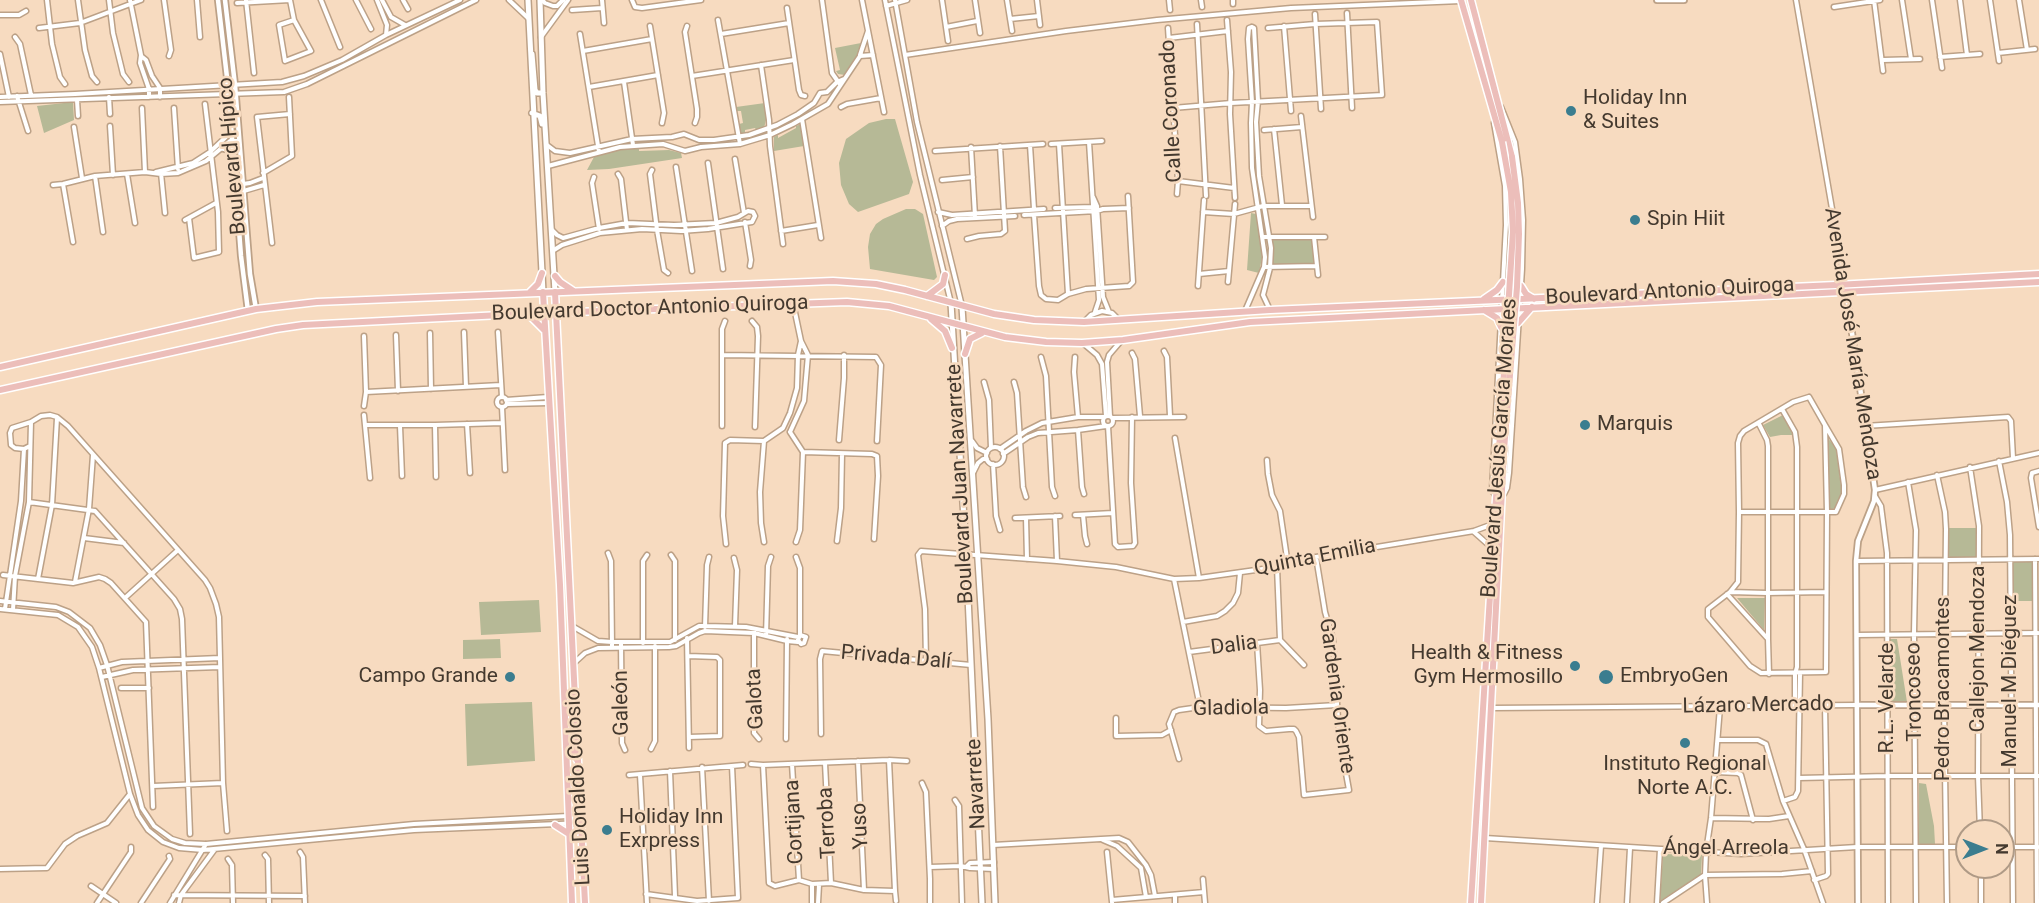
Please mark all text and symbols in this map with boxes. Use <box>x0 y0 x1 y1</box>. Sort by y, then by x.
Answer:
street label: Calle Coronado <box>1156 39 1188 183</box>
street label: Boulevard Hípico <box>214 76 252 236</box>
place label: Holiday Inn & Suites <box>1583 86 1687 136</box>
marker: Holiday Inn & Suites <box>1564 104 1578 118</box>
street label: Avenida José María Mendoza <box>1818 206 1886 482</box>
place label: Spin Hiit <box>1647 207 1725 233</box>
marker: Spin Hiit <box>1628 213 1642 227</box>
street label: Boulevard Antonio Quiroga <box>1545 273 1795 311</box>
street label: Boulevard Doctor Antonio Quiroga <box>491 291 809 327</box>
street label: Boulevard Jesús García Morales <box>1477 297 1523 599</box>
street label: Boulevard Juan Navarrete <box>942 363 980 605</box>
place label: Marquis <box>1597 412 1673 438</box>
marker: Marquis <box>1578 418 1592 432</box>
street label: Quinta Emilia <box>1252 534 1378 582</box>
street label: Callejon Mendoza <box>1966 566 1992 732</box>
street label: Manuel M Diéguez <box>1998 595 2024 767</box>
street label: Pedro Bracamontes <box>1931 597 1957 781</box>
street label: Gardenia Oriente <box>1313 617 1359 775</box>
street label: Dalia <box>1209 631 1259 661</box>
street label: Privada Dalí <box>840 641 952 675</box>
place label: Health & Fitness Gym Hermosillo <box>1410 641 1563 691</box>
street label: R.L. Velarde <box>1875 642 1901 754</box>
street label: Troncoseo <box>1902 642 1928 742</box>
marker: Health & Fitness Gym Hermosillo <box>1568 659 1582 673</box>
place label: Campo Grande <box>359 664 498 690</box>
place label: EmbryoGen <box>1620 664 1728 690</box>
street label: Galota <box>742 668 770 730</box>
marker: EmbryoGen <box>1597 668 1615 686</box>
marker: Campo Grande <box>503 670 517 684</box>
street label: Galeón <box>609 670 635 736</box>
street label: Luis Donaldo Colosio <box>561 688 597 886</box>
street label: Lázaro Mercado <box>1682 692 1834 720</box>
street label: Gladiola <box>1193 696 1269 722</box>
marker: Instituto Regional Norte A.C. <box>1678 736 1692 750</box>
street label: Navarrete <box>962 738 992 830</box>
place label: Instituto Regional Norte A.C. <box>1603 752 1767 802</box>
street label: Cortijana <box>780 779 810 865</box>
street label: Terroba <box>814 786 842 860</box>
street label: Yuso <box>847 802 875 850</box>
place label: Holiday Inn Exrpress <box>619 805 723 855</box>
north arrow <box>1955 819 2015 879</box>
marker: Holiday Inn Exrpress <box>600 823 614 837</box>
street label: Ángel Arreola <box>1663 836 1789 862</box>
text: N <box>1992 843 2011 855</box>

